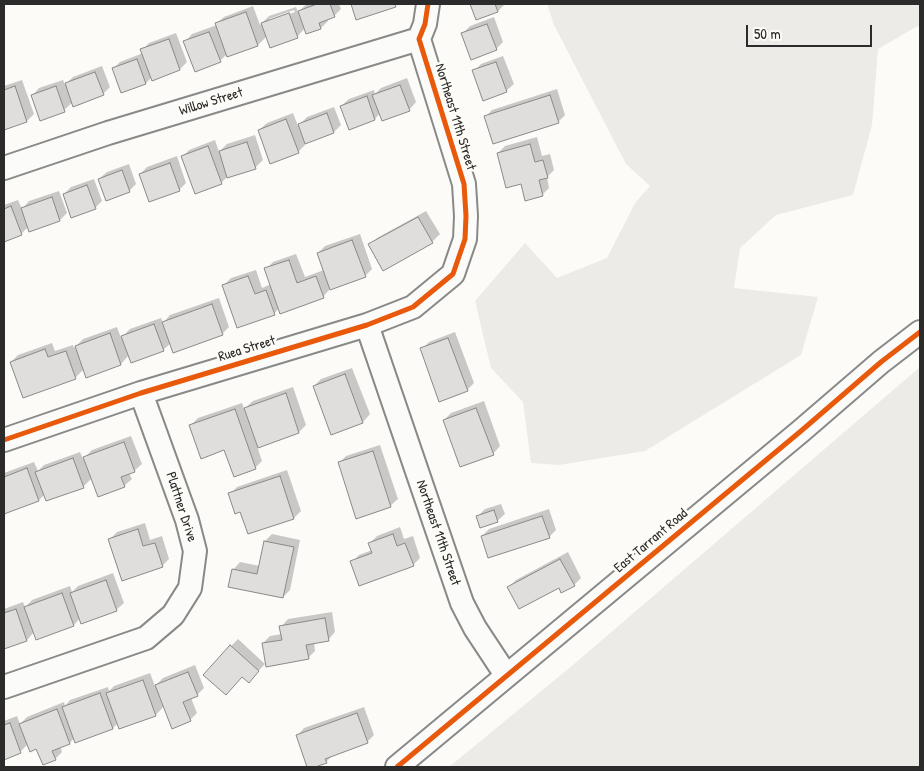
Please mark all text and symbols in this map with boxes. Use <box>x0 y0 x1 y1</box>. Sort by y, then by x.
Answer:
scale bar <box>749 15 875 47</box>
text: 50 m <box>754 23 781 44</box>
street label: Northeast 11th Street <box>431 62 479 172</box>
street label: Willow Street <box>177 84 245 120</box>
street label: Ruea Street <box>216 332 278 366</box>
street label: Plattner Drive <box>162 470 200 544</box>
street label: Northeast 11th Street <box>412 478 464 588</box>
street label: East Tarrant Road <box>611 505 691 577</box>

